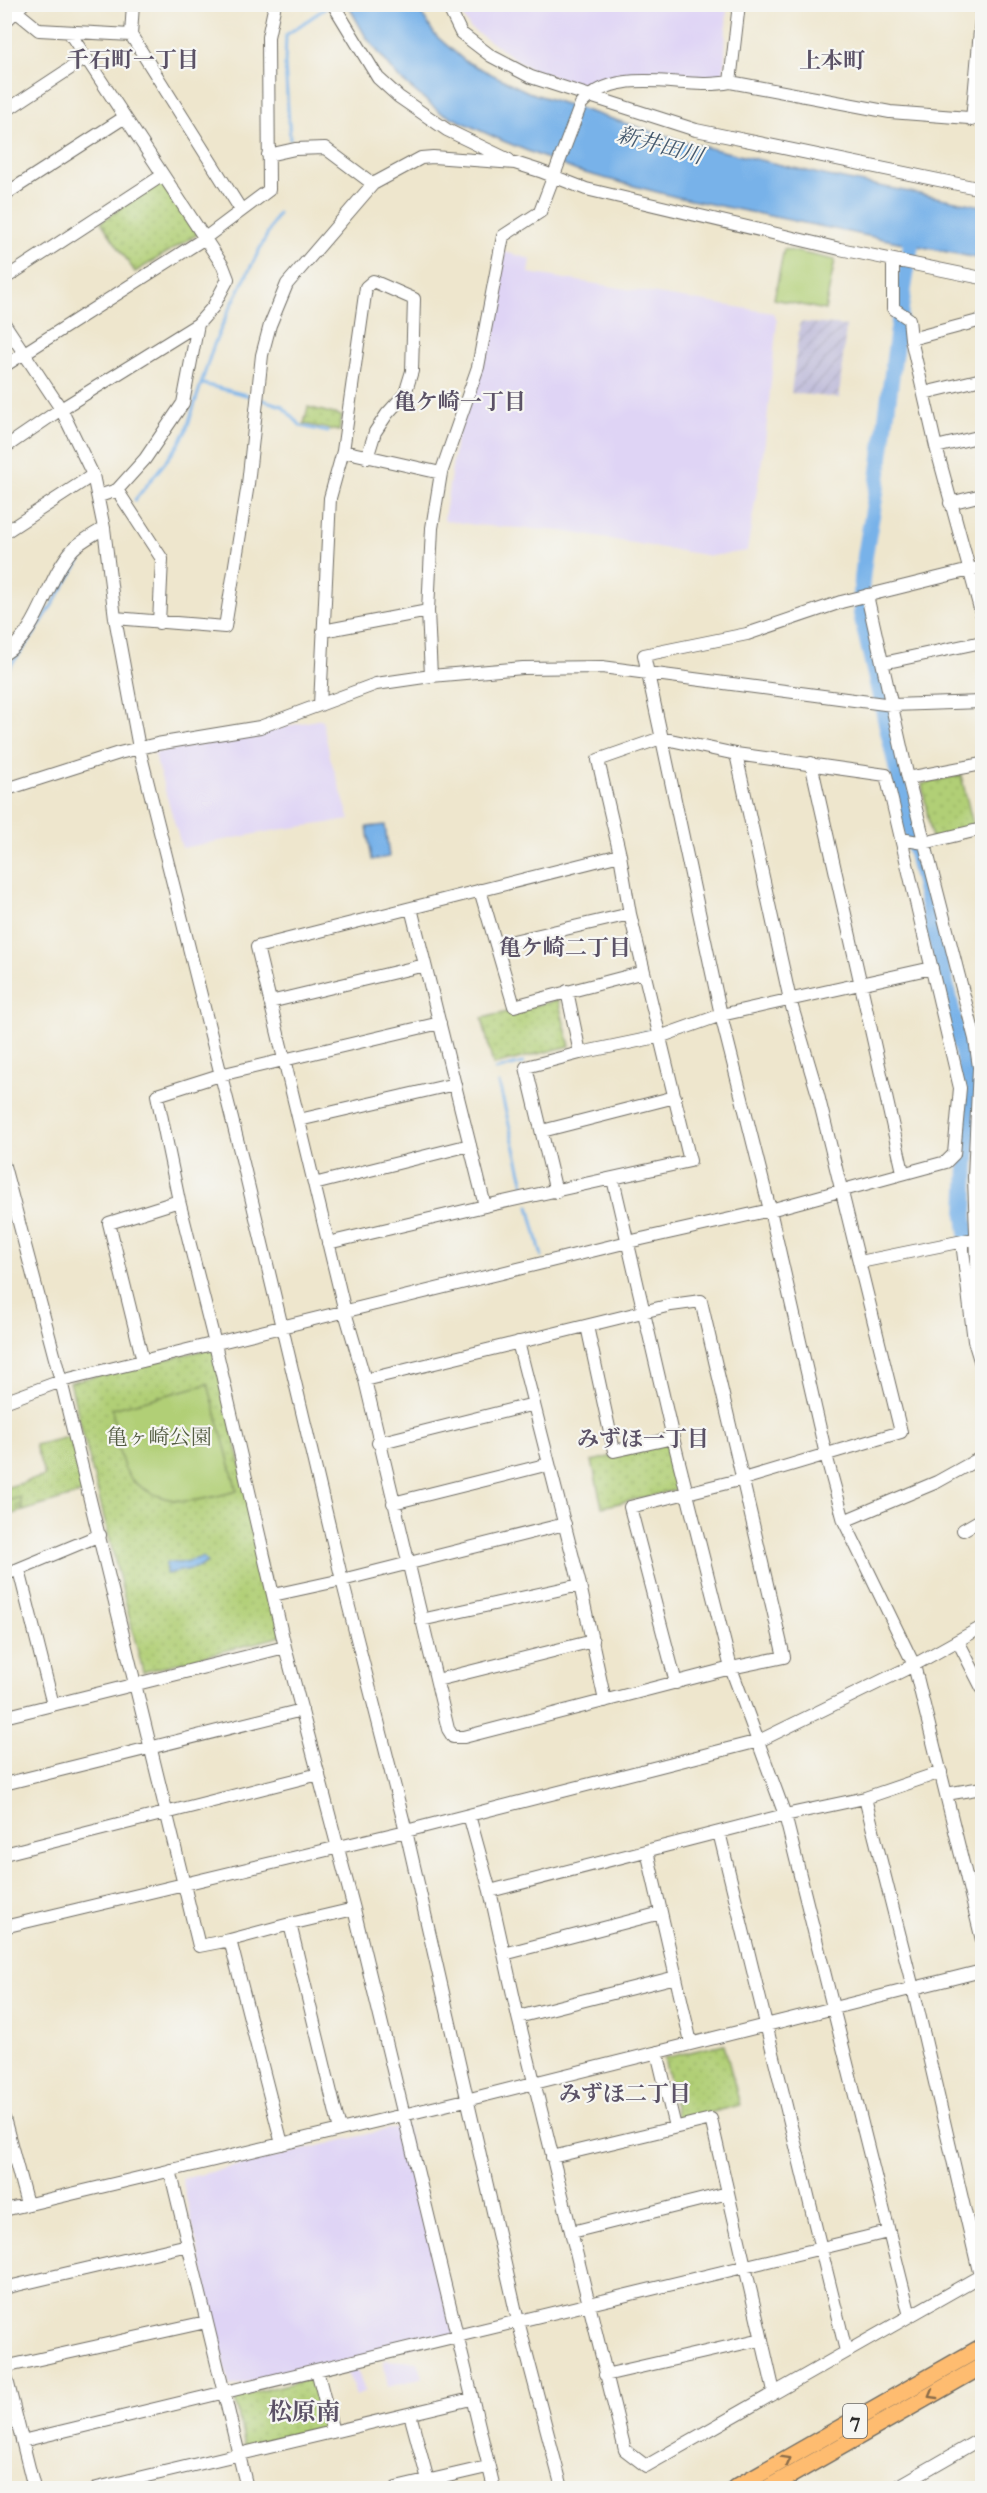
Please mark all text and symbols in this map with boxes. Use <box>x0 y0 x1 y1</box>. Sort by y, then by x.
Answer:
district label: 千石町一丁目 <box>67 46 199 73</box>
district label: 上本町 <box>799 47 865 74</box>
water label: 新井田川 <box>614 121 708 170</box>
district label: 亀ケ崎一丁目 <box>394 388 526 415</box>
district label: 亀ケ崎二丁目 <box>499 934 631 961</box>
park label: 亀ヶ崎公園 <box>107 1424 212 1450</box>
district label: みずほ一丁目 <box>577 1425 709 1452</box>
district label: みずほ二丁目 <box>559 2080 691 2107</box>
one-way arrow <box>927 2388 938 2399</box>
district label: 松原南 <box>268 2397 340 2427</box>
road number: 7 <box>843 2404 867 2438</box>
one-way arrow <box>780 2456 791 2467</box>

